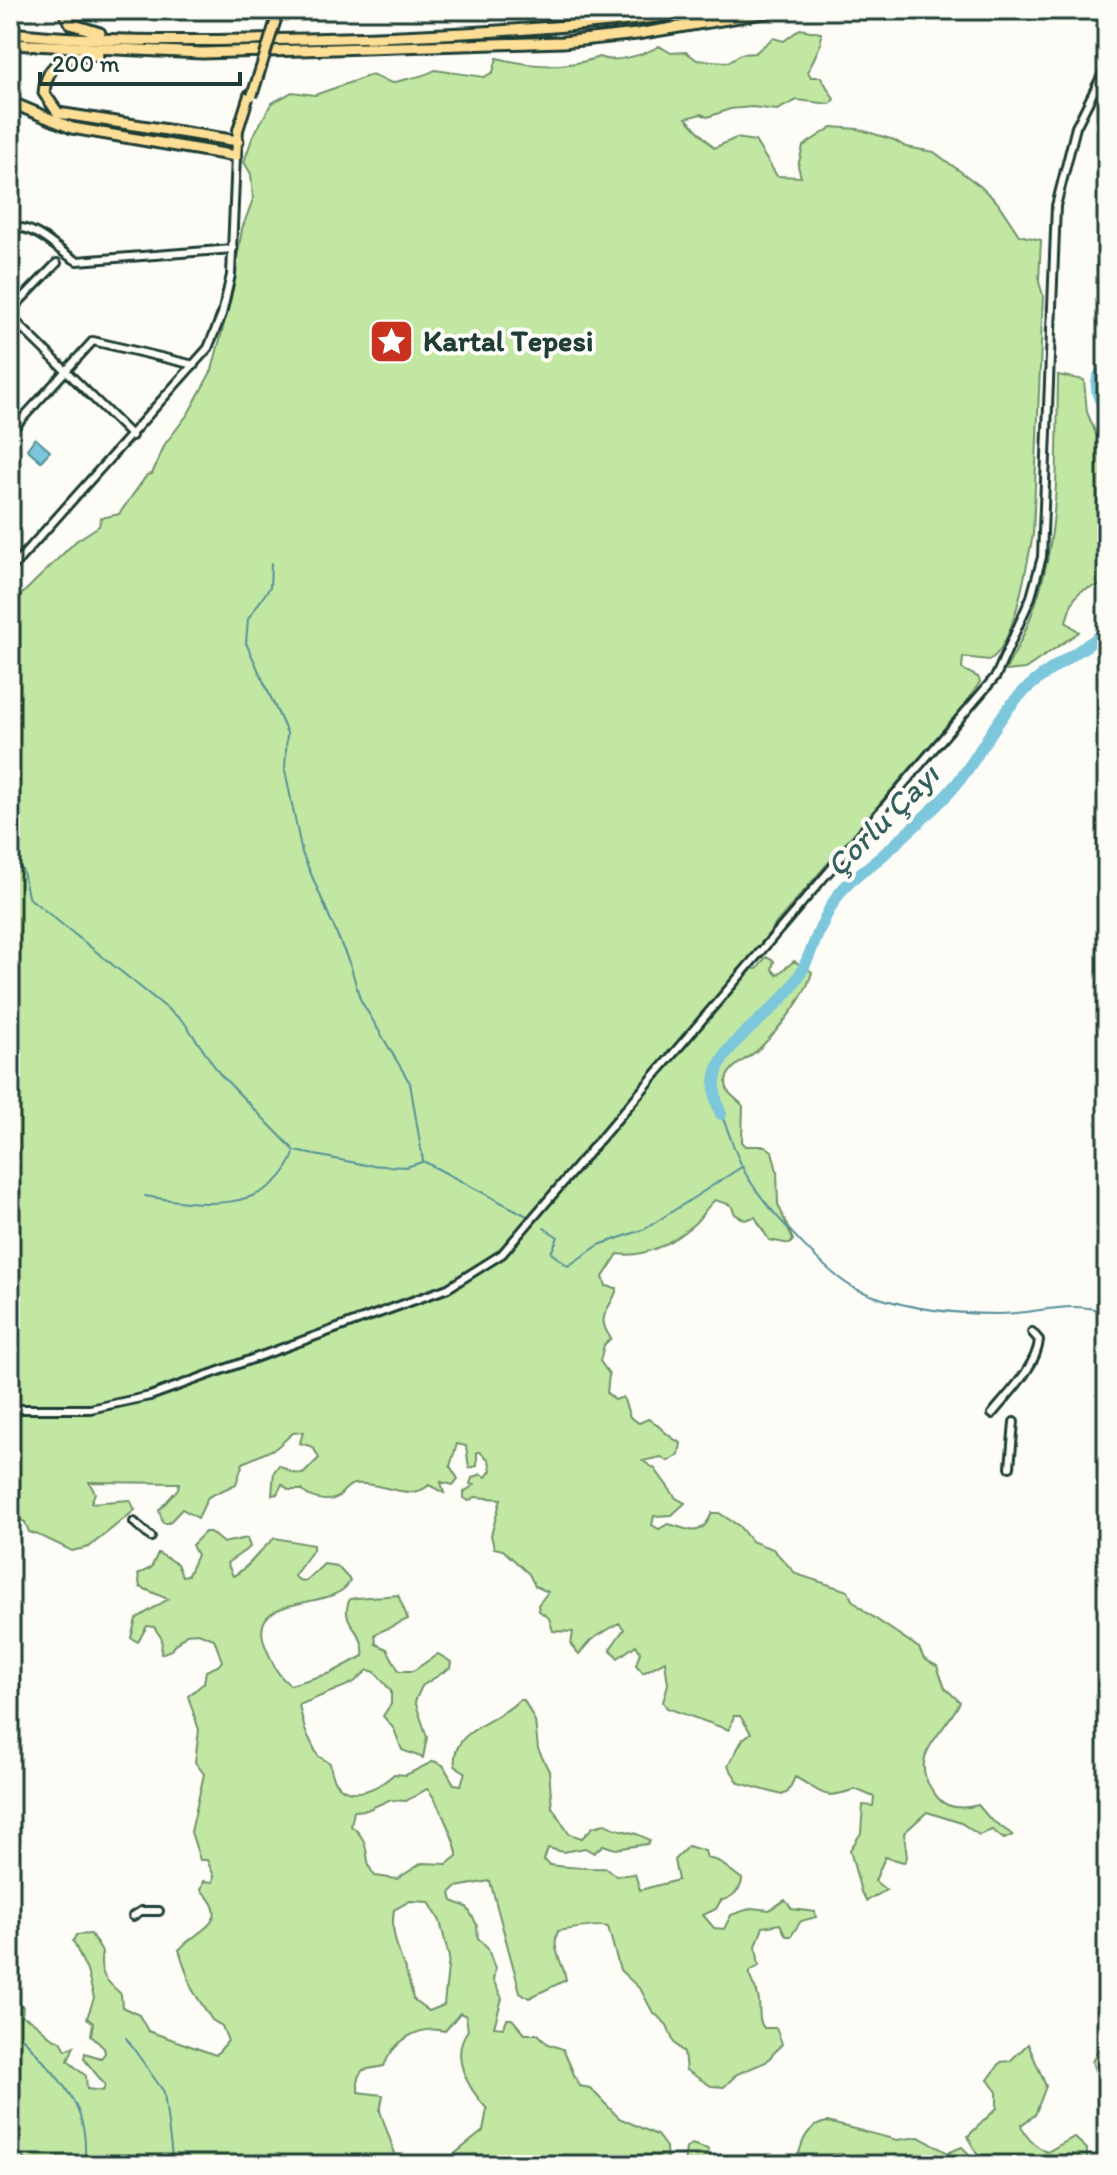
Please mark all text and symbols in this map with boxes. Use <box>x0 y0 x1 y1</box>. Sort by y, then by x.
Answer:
scale bar <box>40 36 240 86</box>
text: 200 m <box>52 49 120 78</box>
place icon: Kartal Tepesi <box>368 317 416 365</box>
place label: Kartal Tepesi <box>423 322 593 359</box>
water label: Çorlu Çayı <box>818 754 948 884</box>

